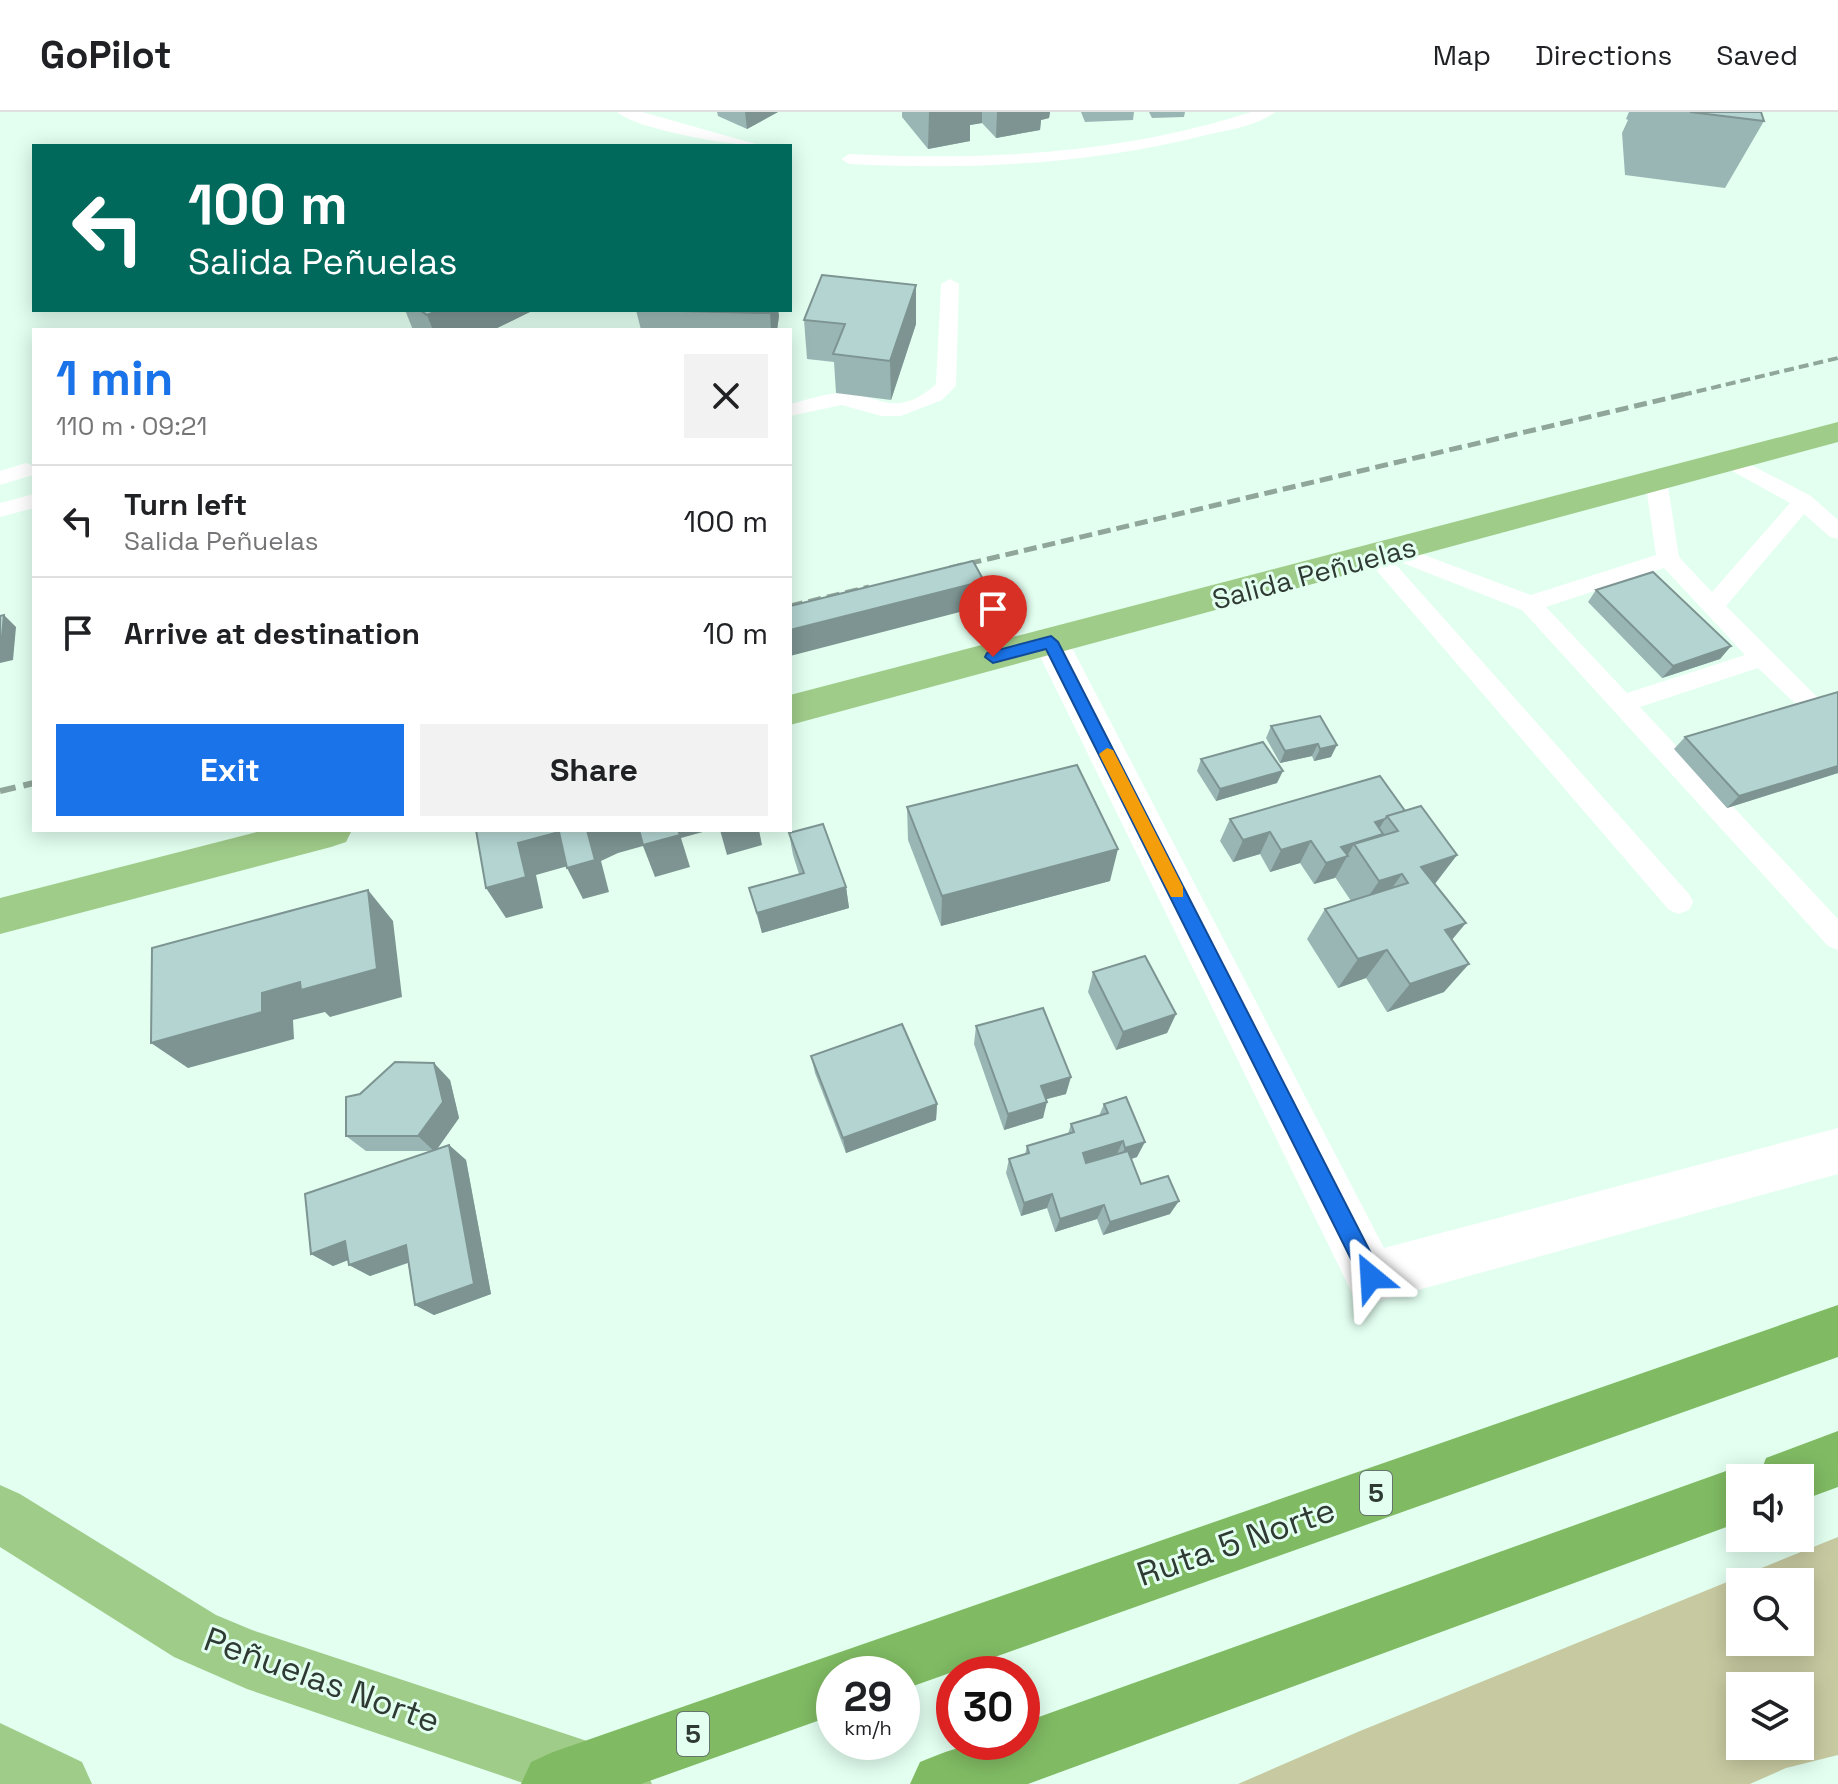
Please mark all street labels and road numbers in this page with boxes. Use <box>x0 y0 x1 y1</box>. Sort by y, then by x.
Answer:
street label: Salida Peñuelas <box>1208 528 1420 618</box>
road number: 5 <box>1360 1471 1392 1515</box>
street label: Ruta 5 Norte <box>1131 1488 1341 1596</box>
street label: Peñuelas Norte <box>198 1617 446 1743</box>
road number: 5 <box>677 1712 709 1756</box>

